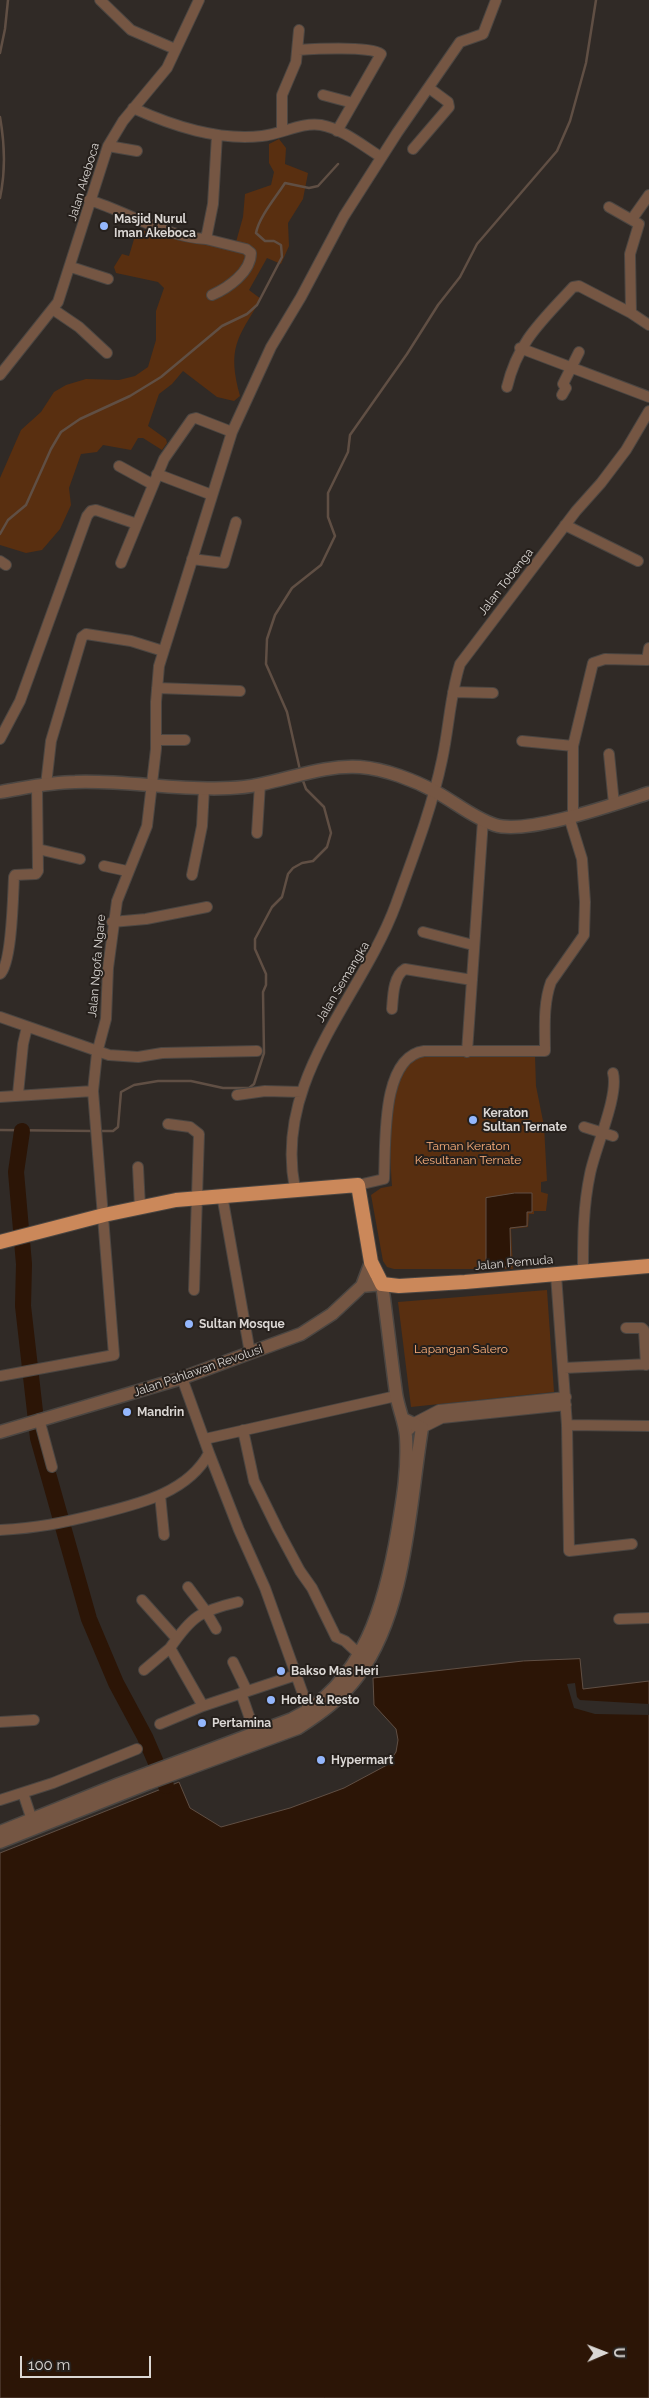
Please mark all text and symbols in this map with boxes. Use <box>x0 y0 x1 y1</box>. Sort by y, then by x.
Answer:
street label: Jalan Akeboca <box>65 141 103 223</box>
place label: Masjid Nurul Iman Akeboca <box>114 212 196 240</box>
marker: Masjid Nurul Iman Akeboca <box>98 220 110 232</box>
street label: Jalan Tobenga <box>476 546 536 618</box>
street label: Jalan Ngofa Ngare <box>85 914 109 1018</box>
street label: Jalan Semangka <box>313 939 373 1025</box>
place label: Keraton Sultan Ternate <box>483 1106 567 1134</box>
marker: Keraton Sultan Ternate <box>467 1114 479 1126</box>
park label: Taman Keraton Kesultanan Ternate <box>415 1139 521 1167</box>
street label: Jalan Pemuda <box>474 1252 554 1274</box>
place label: Sultan Mosque <box>199 1317 285 1331</box>
marker: Sultan Mosque <box>183 1318 195 1330</box>
street label: Jalan Pahlawan Revolusi <box>132 1342 264 1400</box>
park label: Lapangan Salero <box>414 1342 508 1356</box>
place label: Mandrin <box>137 1405 184 1419</box>
marker: Mandrin <box>121 1406 133 1418</box>
place label: Bakso Mas Heri <box>291 1664 379 1678</box>
marker: Bakso Mas Heri <box>275 1665 287 1677</box>
place label: Hotel & Resto <box>281 1693 359 1707</box>
marker: Hotel & Resto <box>265 1694 277 1706</box>
place label: Pertamina <box>212 1716 271 1730</box>
marker: Pertamina <box>196 1717 208 1729</box>
place label: Hypermart <box>331 1753 393 1767</box>
marker: Hypermart <box>315 1754 327 1766</box>
north arrow <box>579 2328 629 2378</box>
scale bar <box>22 2346 154 2378</box>
text: U <box>611 2347 627 2358</box>
text: 100 m <box>28 2356 70 2374</box>

